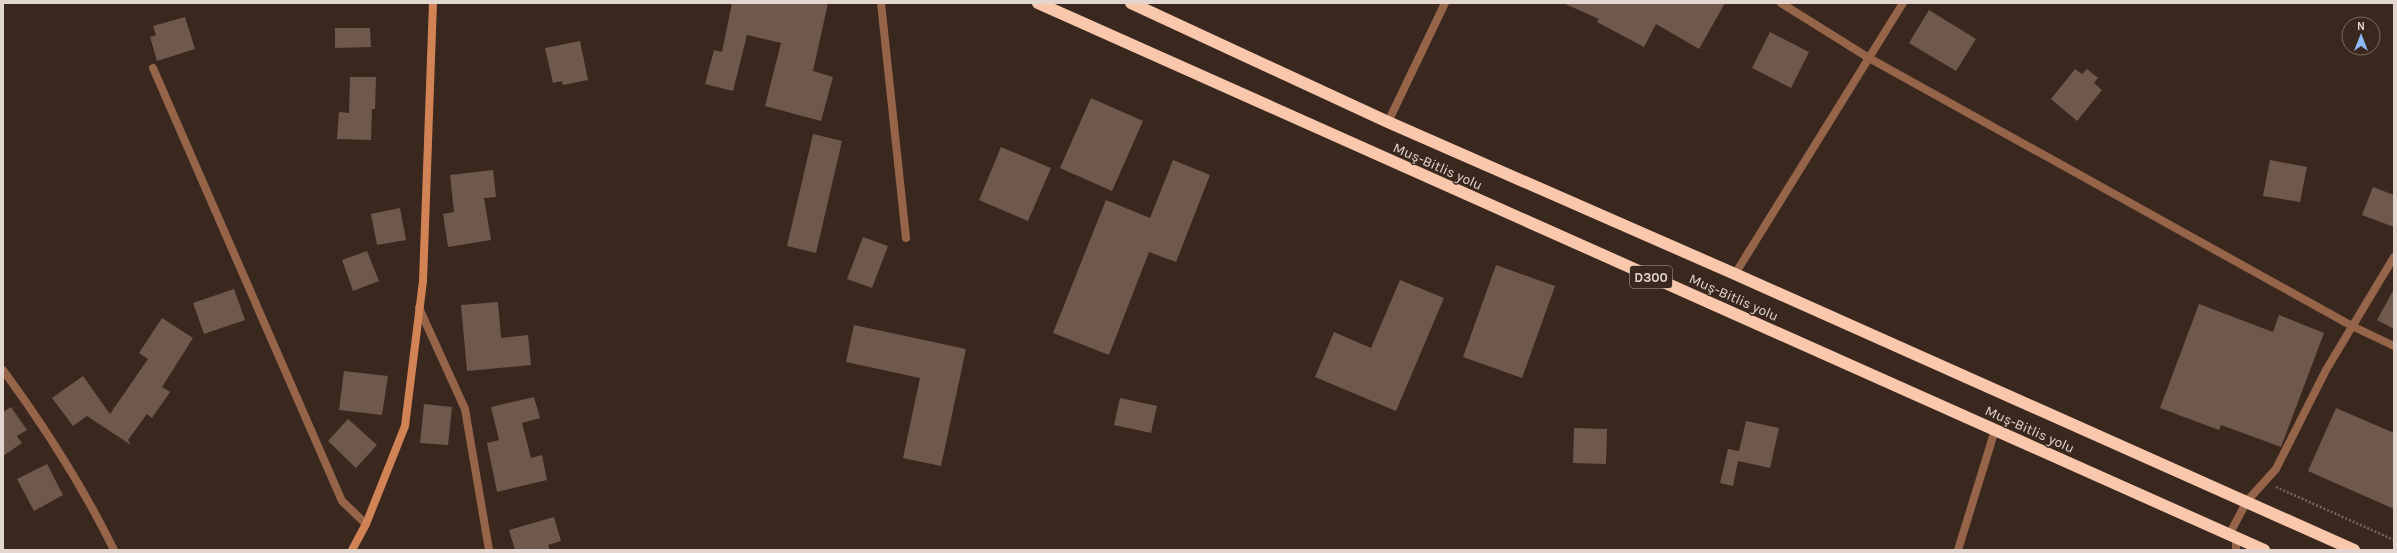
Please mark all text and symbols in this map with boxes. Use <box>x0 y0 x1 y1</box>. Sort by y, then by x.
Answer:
north arrow <box>2341 16 2381 56</box>
text: N <box>2357 20 2365 33</box>
street label: Muş-Bitlis yolu <box>1390 139 1485 194</box>
road number: D300 <box>1630 266 1672 288</box>
street label: Muş-Bitlis yolu <box>1686 270 1781 325</box>
street label: Muş-Bitlis yolu <box>1982 402 2077 457</box>

